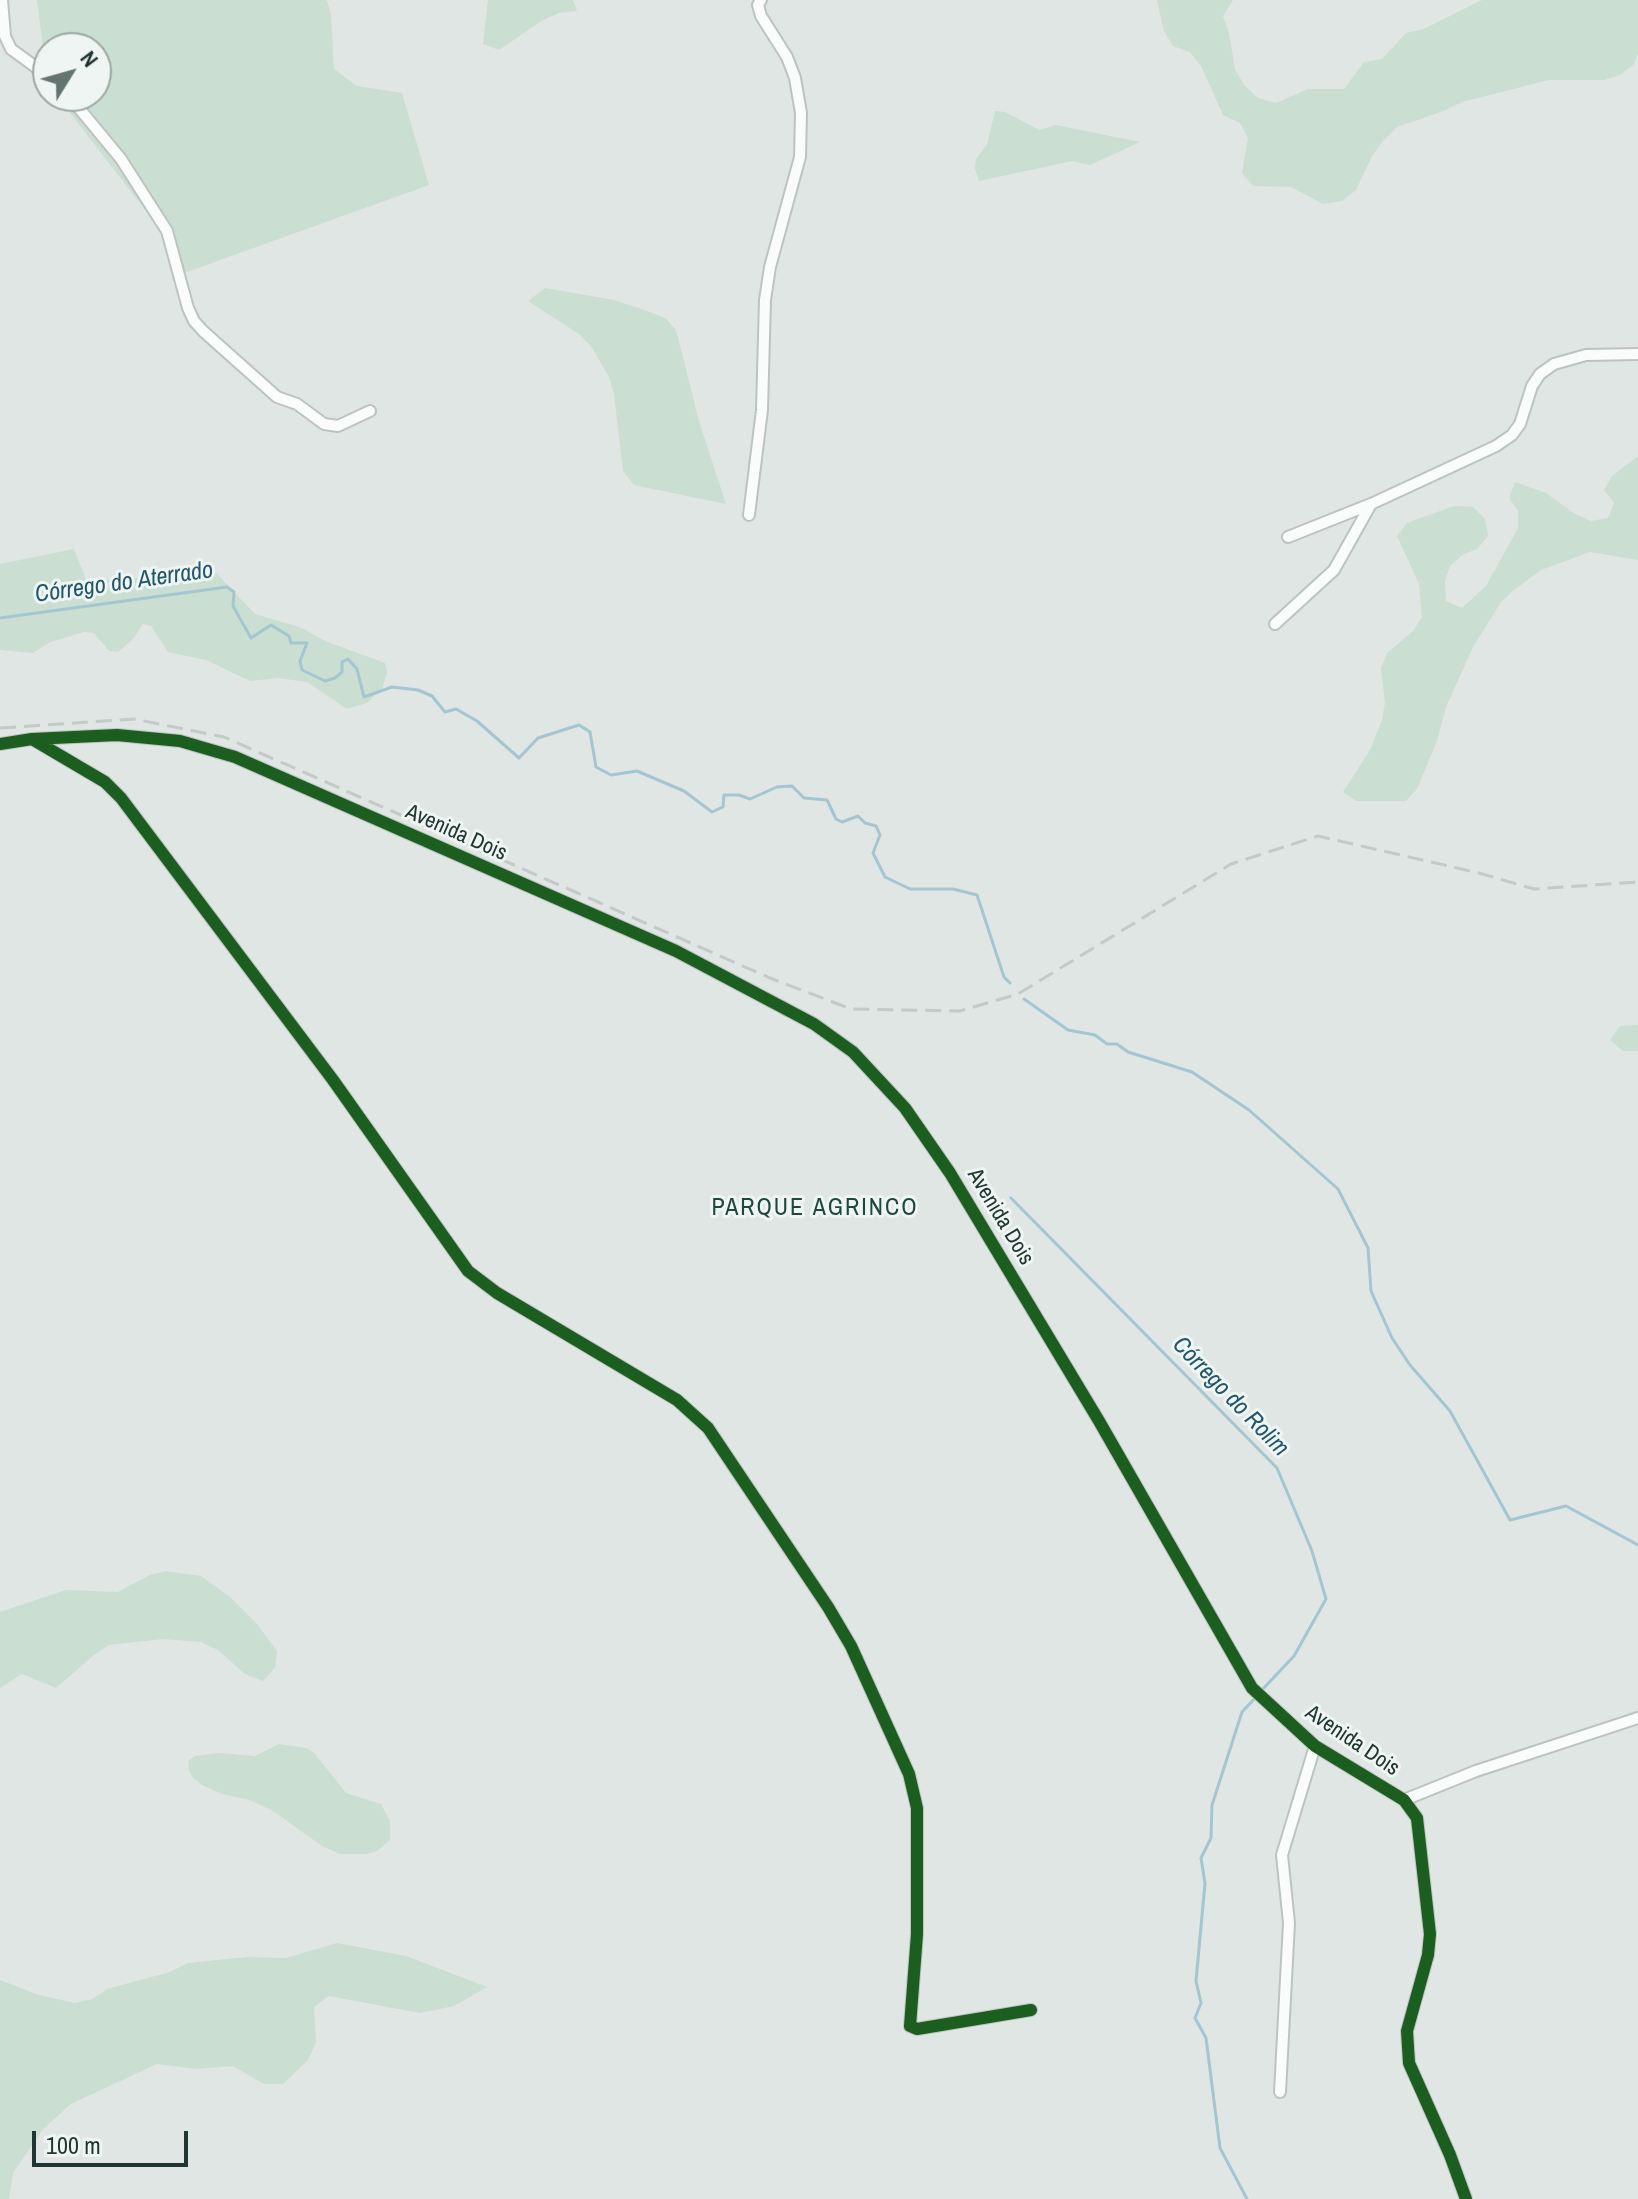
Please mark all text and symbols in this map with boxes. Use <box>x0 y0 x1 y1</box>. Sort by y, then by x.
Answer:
north arrow <box>32 32 112 112</box>
text: N <box>74 45 105 73</box>
water label: Córrego do Aterrado <box>33 556 215 610</box>
street label: Avenida Dois <box>401 799 511 867</box>
street label: Avenida Dois <box>961 1164 1039 1270</box>
district label: PARQUE AGRINCO <box>712 1195 918 1223</box>
water label: Córrego do Rolim <box>1166 1331 1294 1463</box>
street label: Avenida Dois <box>1300 1700 1404 1782</box>
scale bar <box>36 2115 192 2165</box>
text: 100 m <box>46 2129 101 2161</box>

